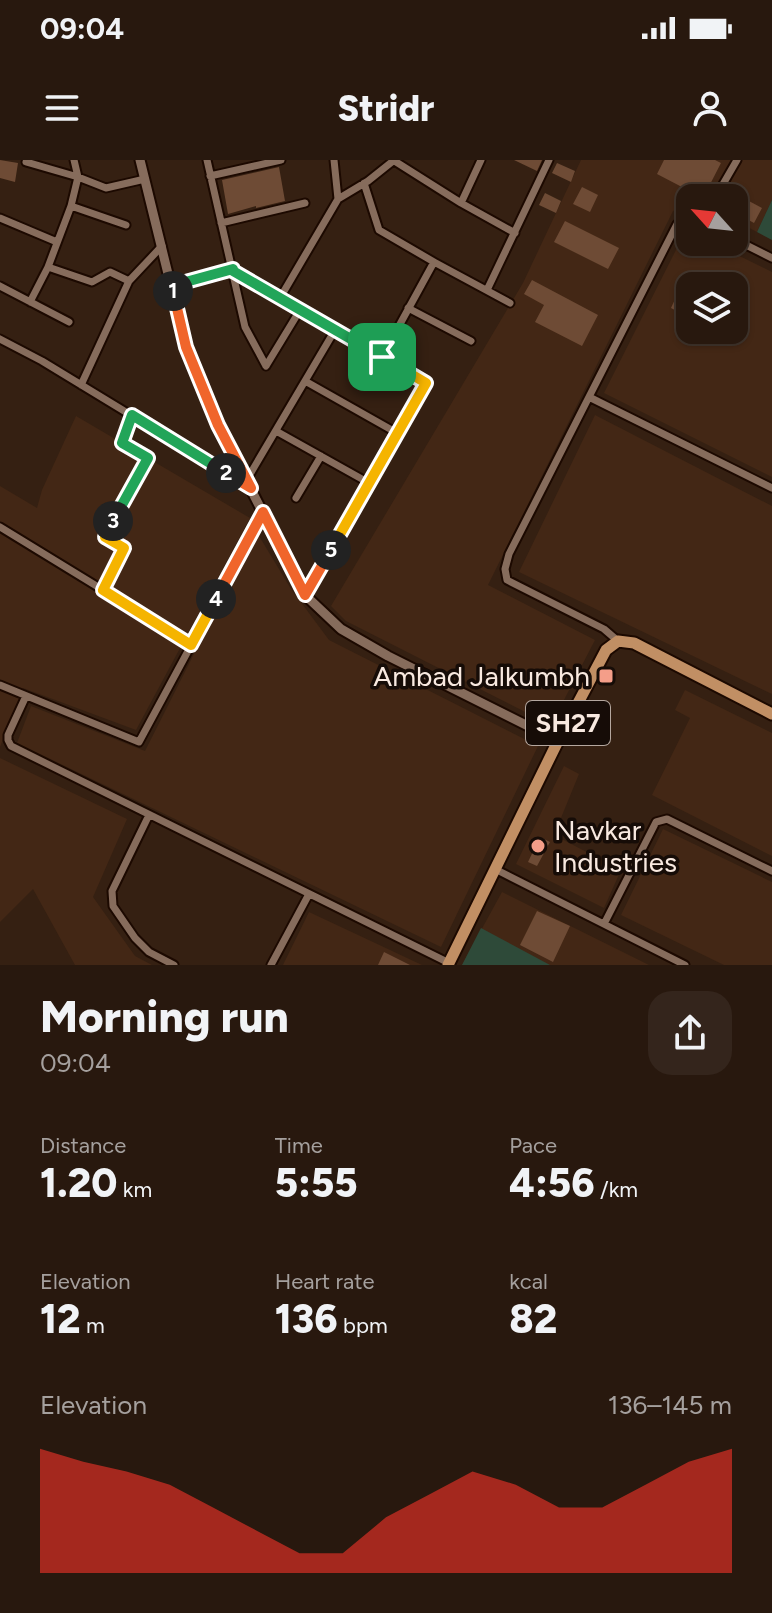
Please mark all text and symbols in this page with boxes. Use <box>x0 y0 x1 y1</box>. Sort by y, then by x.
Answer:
text: 09:04 <box>40 10 124 47</box>
icon: menu <box>40 86 84 130</box>
icon: person <box>688 86 732 130</box>
text: Stridr <box>338 87 434 130</box>
north arrow <box>676 184 748 256</box>
map controls <box>676 184 748 344</box>
pin: 1 <box>153 271 193 311</box>
button: layers <box>676 272 748 344</box>
text: 1 <box>168 277 178 304</box>
pin <box>348 323 416 391</box>
icon: arrive <box>360 335 404 379</box>
pin: 2 <box>206 453 246 493</box>
text: 2 <box>220 459 232 486</box>
pin: 3 <box>93 501 133 541</box>
text: 3 <box>107 507 119 534</box>
pin: 5 <box>311 530 351 570</box>
text: 5 <box>325 536 337 563</box>
pin: 4 <box>196 579 236 619</box>
text: 4 <box>209 585 223 612</box>
place label: Ambad Jalkumbh <box>373 659 590 693</box>
marker: Ambad Jalkumbh <box>597 667 615 685</box>
road number: SH27 <box>526 701 610 745</box>
place label: Navkar Industries <box>554 813 677 879</box>
marker: Navkar Industries <box>529 837 547 855</box>
text: Morning run <box>40 990 289 1043</box>
button: share <box>648 991 732 1075</box>
text: 09:04 <box>40 1047 111 1079</box>
text: Distance <box>40 1132 126 1159</box>
text: Time <box>275 1132 323 1159</box>
text: Pace <box>509 1132 557 1159</box>
text: 1.20 <box>40 1159 117 1207</box>
text: 5:55 <box>275 1159 358 1207</box>
text: 4:56 <box>509 1159 595 1207</box>
text: km <box>117 1176 152 1203</box>
text: /km <box>595 1176 638 1203</box>
text: Elevation <box>40 1268 130 1295</box>
text: Heart rate <box>275 1268 375 1295</box>
text: kcal <box>509 1268 548 1295</box>
text: 12 <box>40 1295 81 1343</box>
text: 136 <box>275 1295 338 1343</box>
text: 82 <box>509 1295 557 1343</box>
text: m <box>81 1312 105 1339</box>
text: bpm <box>338 1312 388 1339</box>
text: Elevation <box>40 1389 147 1421</box>
text: 136–145 m <box>608 1389 732 1421</box>

